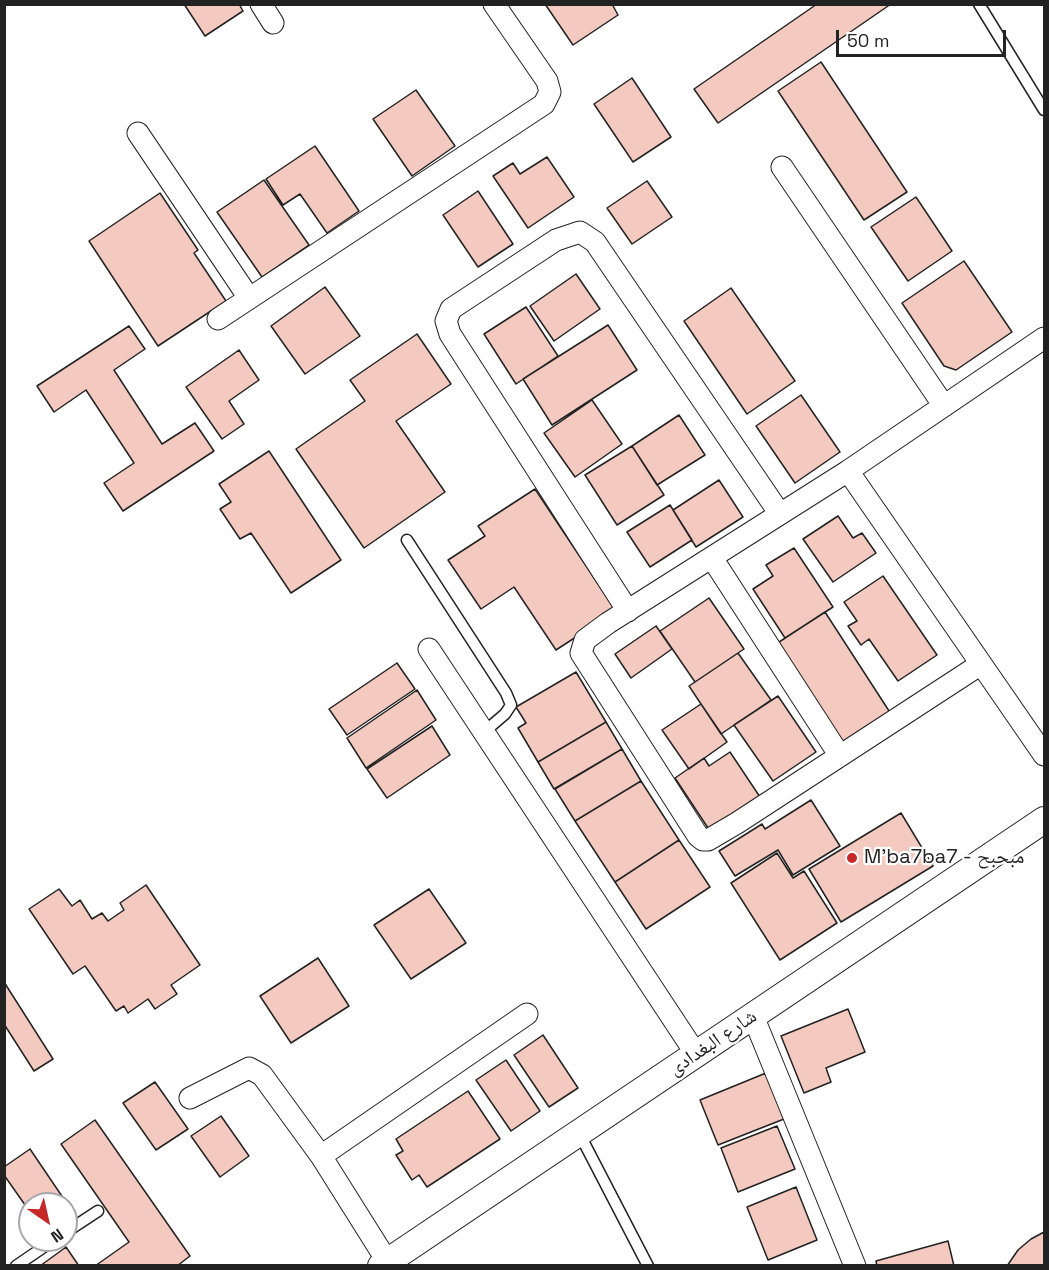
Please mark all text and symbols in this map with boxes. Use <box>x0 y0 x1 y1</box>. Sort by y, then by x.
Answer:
scale bar <box>839 18 1008 56</box>
text: 50 m <box>847 29 889 52</box>
place label: M'ba7ba7 - مبحبح <box>864 846 1024 870</box>
marker: M'ba7ba7 - مبحبح <box>845 851 859 865</box>
street label: شارع البغدادى <box>664 1005 762 1081</box>
north arrow <box>18 1192 78 1252</box>
text: N <box>47 1224 68 1247</box>

